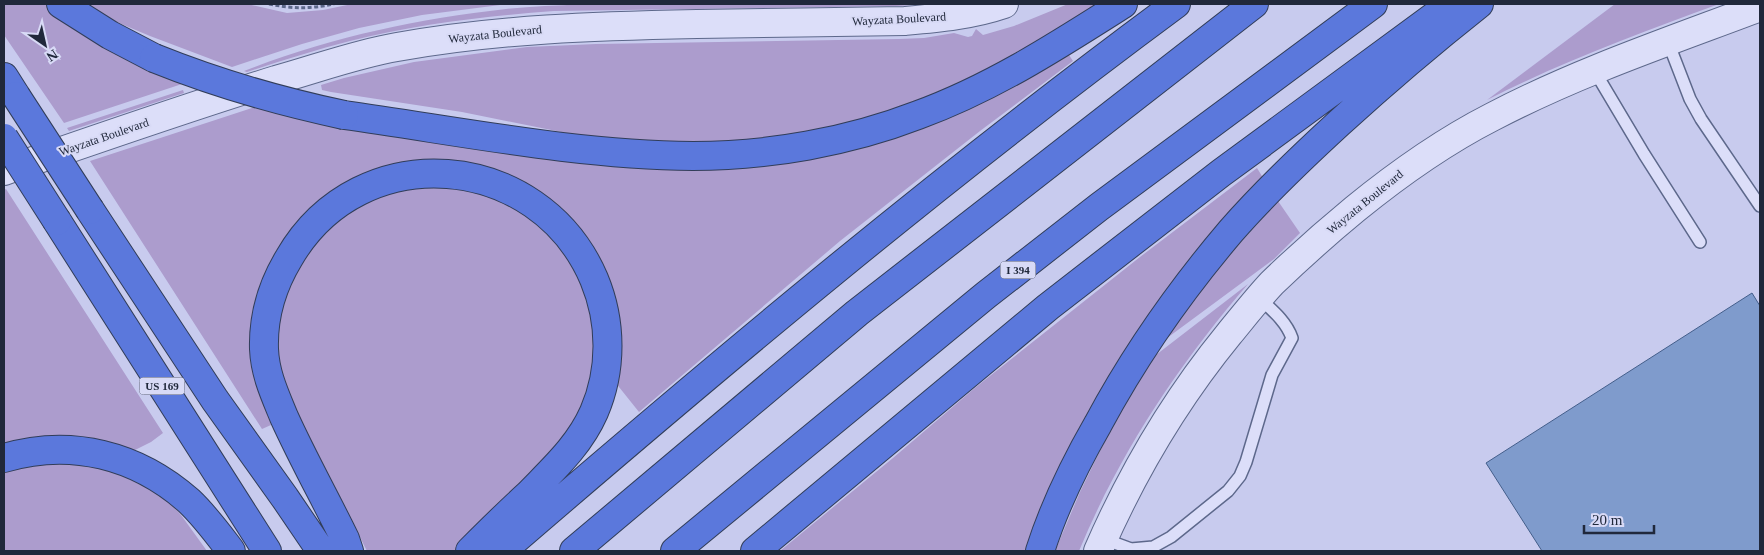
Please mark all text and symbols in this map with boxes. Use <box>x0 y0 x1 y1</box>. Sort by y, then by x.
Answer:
street label: Wayzata Boulevard <box>852 10 946 28</box>
north arrow <box>20 20 70 70</box>
street label: Wayzata Boulevard <box>448 22 542 46</box>
text: N <box>44 46 60 64</box>
street label: Wayzata Boulevard <box>57 115 151 159</box>
street label: Wayzata Boulevard <box>1324 167 1406 237</box>
road number: I 394 <box>1000 262 1036 278</box>
road number: US 169 <box>140 378 184 394</box>
scale bar <box>1584 502 1654 534</box>
text: 20 m <box>1592 512 1623 528</box>

